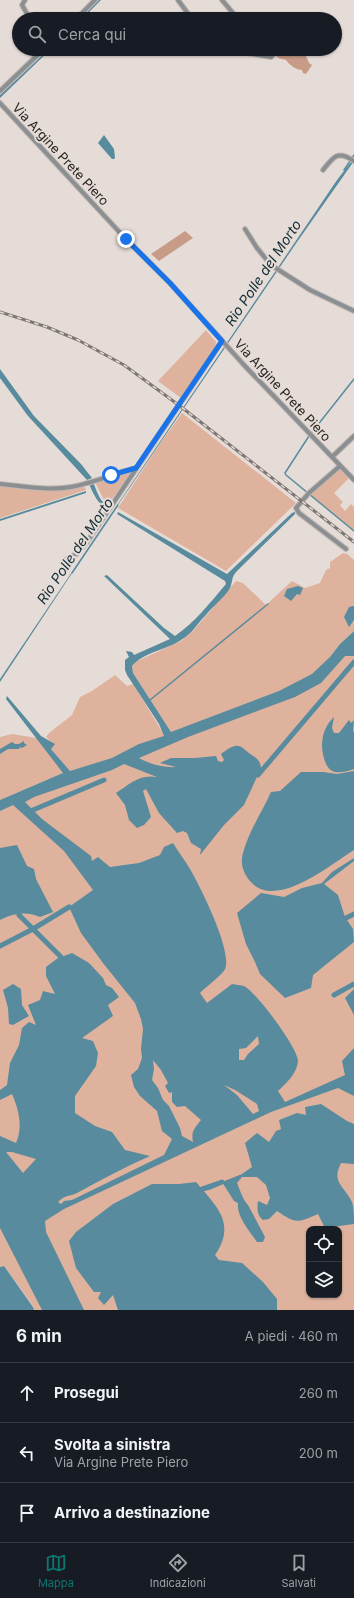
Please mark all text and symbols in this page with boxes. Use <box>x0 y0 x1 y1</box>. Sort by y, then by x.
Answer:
search box <box>12 12 342 56</box>
icon: search <box>26 23 48 45</box>
text: Cerca qui <box>58 25 126 44</box>
street label: Via Argine Prete Piero <box>9 99 113 209</box>
water label: Rio Polle del Morto <box>221 216 304 329</box>
route end <box>117 230 135 248</box>
street label: Via Argine Prete Piero <box>231 335 335 445</box>
route start <box>102 466 120 484</box>
water label: Rio Polle del Morto <box>33 494 116 607</box>
map controls <box>306 1226 342 1298</box>
button: locate <box>306 1226 342 1262</box>
button: layers <box>306 1262 342 1298</box>
text: 6 min <box>16 1326 62 1346</box>
text: A piedi · 460 m <box>245 1328 338 1344</box>
icon: ahead <box>16 1382 38 1404</box>
text: Prosegui <box>54 1383 119 1402</box>
text: 260 m <box>299 1385 338 1401</box>
text: Svolta a sinistra <box>54 1435 171 1454</box>
icon: left <box>16 1442 38 1464</box>
text: 200 m <box>299 1445 338 1461</box>
text: Via Argine Prete Piero <box>54 1454 188 1470</box>
icon: arrive <box>16 1502 38 1524</box>
text: Arrivo a destinazione <box>54 1503 210 1522</box>
tab: Mappa <box>38 1552 74 1590</box>
tab: Indicazioni <box>150 1552 206 1590</box>
tab: Salvati <box>282 1552 316 1590</box>

